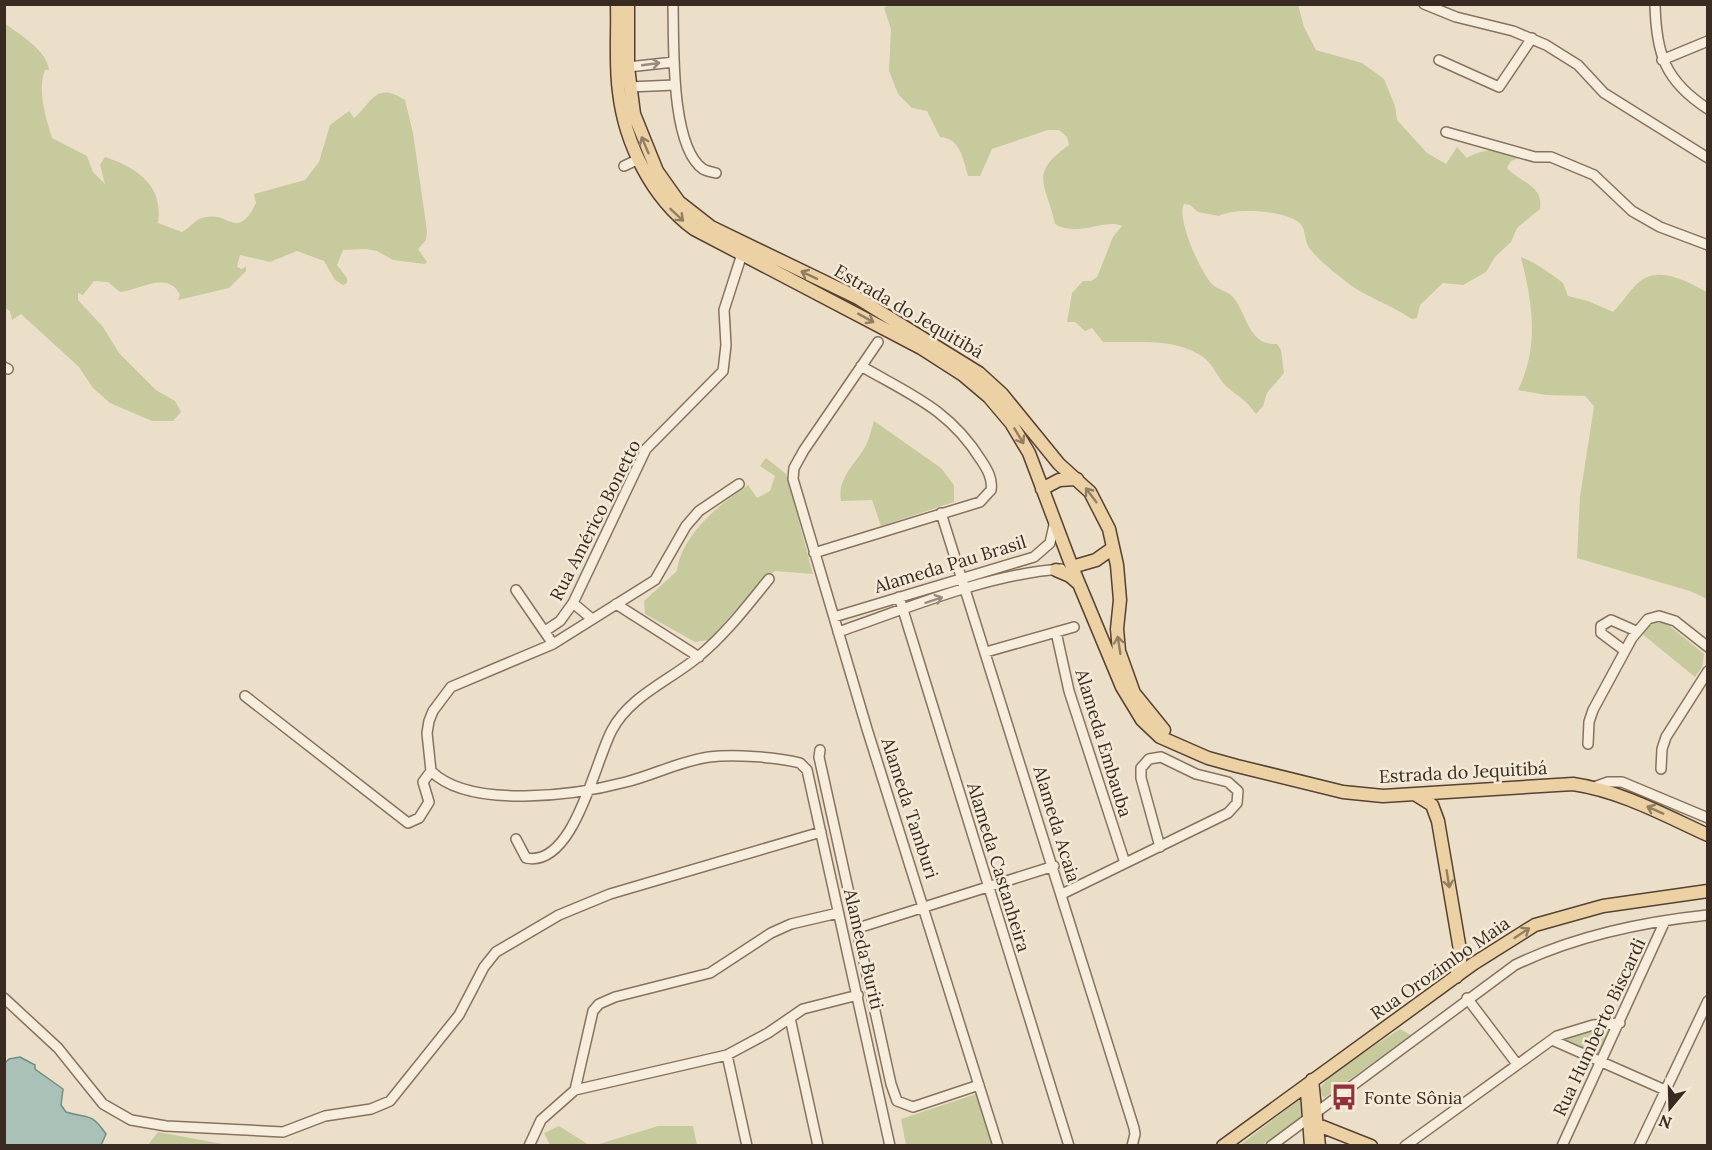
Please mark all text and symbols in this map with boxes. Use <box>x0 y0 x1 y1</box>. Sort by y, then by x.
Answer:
one-way arrow <box>640 58 660 69</box>
one-way arrow <box>639 137 650 155</box>
one-way arrow <box>670 208 685 222</box>
street label: Estrada do Jequitibá <box>830 259 988 363</box>
one-way arrow <box>800 269 818 281</box>
one-way arrow <box>857 313 875 324</box>
one-way arrow <box>1013 427 1025 444</box>
street label: Rua Américo Bonetto <box>544 436 646 604</box>
one-way arrow <box>1085 487 1098 503</box>
street label: Alameda Pau Brasil <box>870 530 1029 598</box>
one-way arrow <box>924 594 943 605</box>
one-way arrow <box>1113 635 1124 655</box>
street label: Alameda Embauba <box>1070 665 1137 820</box>
street label: Alameda Tamburi <box>876 734 944 881</box>
street label: Estrada do Jequitibá <box>1378 756 1548 788</box>
street label: Alameda Acaia <box>1028 762 1086 885</box>
street label: Alameda Castanheira <box>962 779 1036 954</box>
one-way arrow <box>1646 804 1664 816</box>
one-way arrow <box>1443 869 1454 888</box>
street label: Alameda Buriti <box>839 886 889 1012</box>
street label: Rua Orozimbo Maia <box>1366 911 1514 1025</box>
one-way arrow <box>1514 927 1530 939</box>
street label: Rua Humberto Biscardi <box>1548 934 1650 1120</box>
north arrow <box>1640 1078 1700 1138</box>
bus stop icon: Fonte Sônia <box>1329 1082 1359 1112</box>
place label: Fonte Sônia <box>1364 1086 1462 1109</box>
text: N <box>1656 1111 1674 1134</box>

